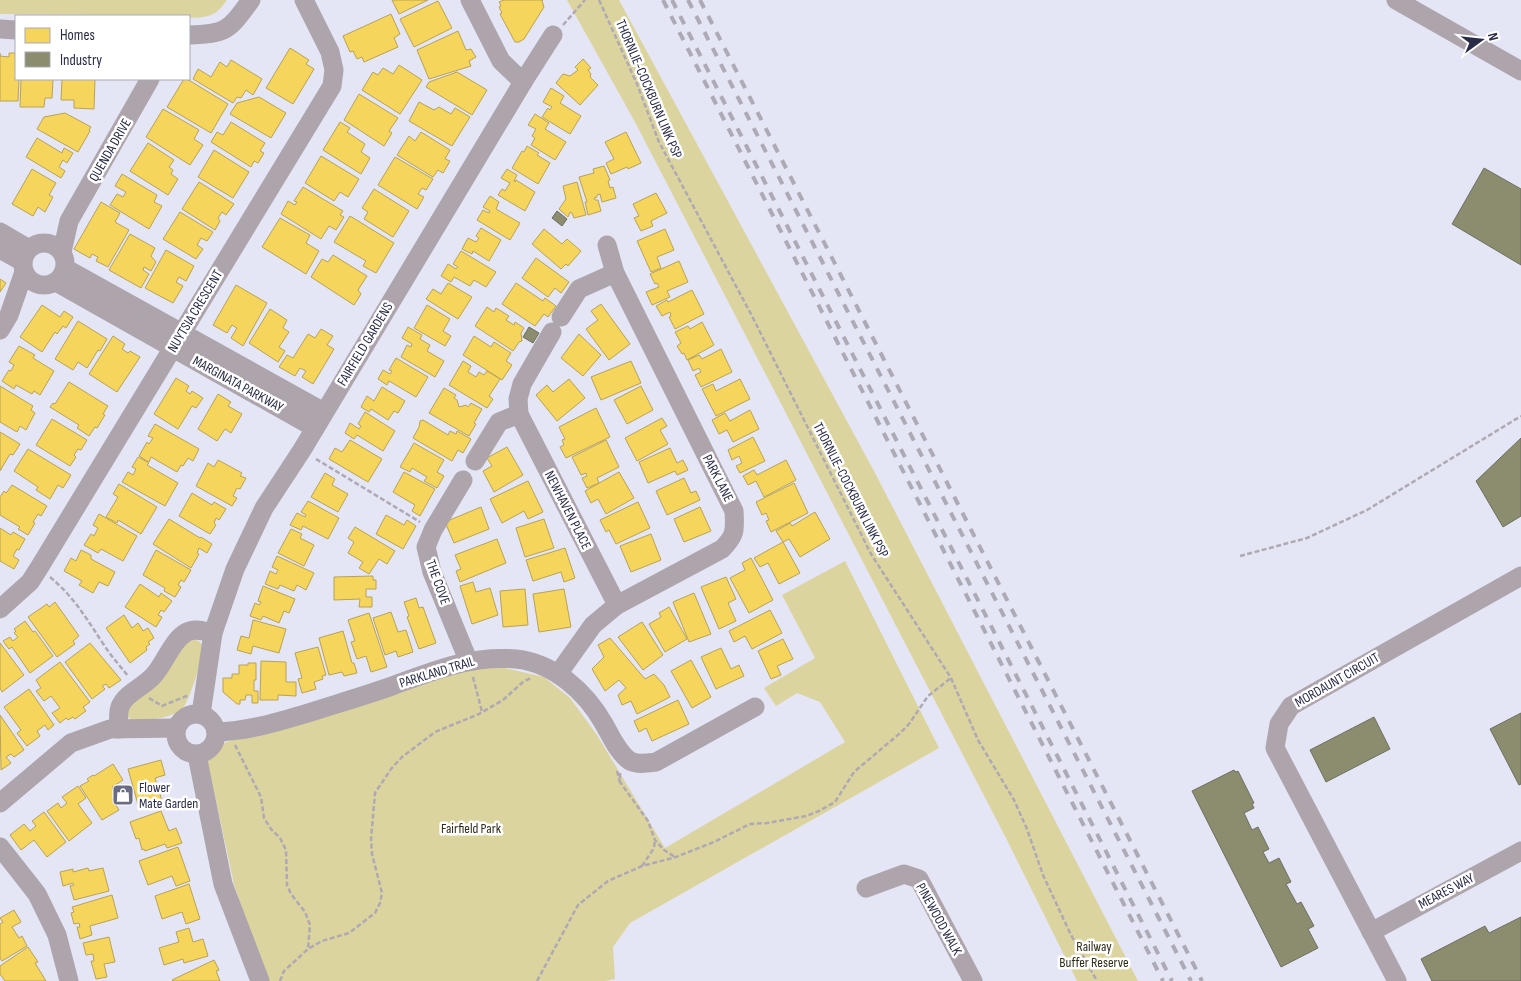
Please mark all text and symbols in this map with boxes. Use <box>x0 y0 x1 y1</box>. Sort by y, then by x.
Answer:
legend <box>15 15 190 80</box>
north arrow <box>1456 15 1506 65</box>
street label: THORNLIE-COCKBURN LINK PSP <box>612 17 686 161</box>
text: Homes <box>60 26 95 45</box>
text: N <box>1484 31 1502 43</box>
text: Industry <box>60 51 102 70</box>
street label: QUENDA DRIVE <box>85 115 135 185</box>
street label: NUYTSIA CRESCENT <box>164 267 226 355</box>
street label: FAIRFIELD GARDENS <box>333 299 397 389</box>
street label: MARGINATA PARKWAY <box>190 352 286 416</box>
street label: THORNLIE-COCKBURN LINK PSP <box>810 420 893 561</box>
street label: PARK LANE <box>699 451 737 505</box>
street label: NEWHAVEN PLACE <box>541 468 595 552</box>
street label: THE COVE <box>422 557 454 607</box>
street label: MORDAUNT CIRCUIT <box>1292 649 1382 711</box>
street label: PARKLAND TRAIL <box>397 652 477 692</box>
place label: Flower Mate Garden <box>139 779 198 812</box>
shop icon: Flower Mate Garden <box>111 783 135 807</box>
park label: Fairfield Park <box>441 820 502 837</box>
street label: MEARES WAY <box>1415 869 1477 913</box>
street label: PINEWOOD WALK <box>912 880 966 959</box>
park label: Railway Buffer Reserve <box>1059 938 1129 971</box>

